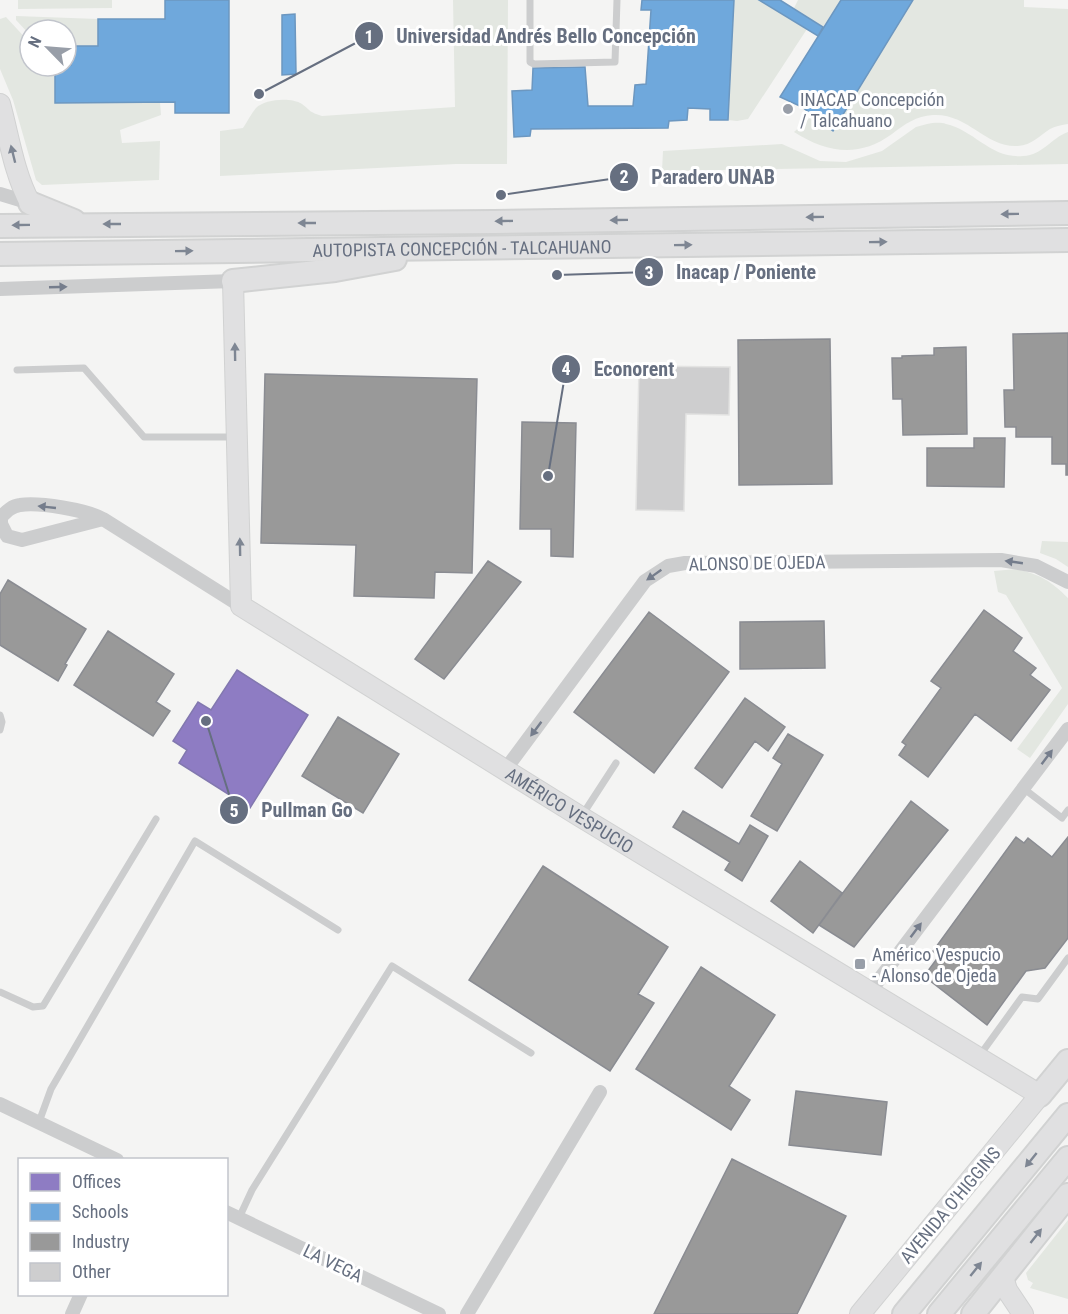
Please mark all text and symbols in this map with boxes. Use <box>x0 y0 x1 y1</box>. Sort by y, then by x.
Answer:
callout: Universidad Andrés Bello Concepción <box>354 17 708 55</box>
north arrow <box>18 18 78 78</box>
text: Universidad Andrés Bello Concepción <box>396 24 696 48</box>
text: 1 <box>364 26 374 47</box>
text: N <box>24 33 46 50</box>
place label: INACAP Concepción / Talcahuano <box>800 89 945 131</box>
marker: INACAP Concepción / Talcahuano <box>781 102 795 116</box>
one-way arrow <box>7 145 17 163</box>
callout: Paradero UNAB <box>609 158 787 196</box>
text: Paradero UNAB <box>651 165 775 189</box>
text: 2 <box>619 166 629 187</box>
one-way arrow <box>1000 209 1019 219</box>
one-way arrow <box>805 212 824 222</box>
one-way arrow <box>609 215 628 225</box>
one-way arrow <box>495 217 514 226</box>
one-way arrow <box>297 218 316 228</box>
one-way arrow <box>102 219 121 229</box>
one-way arrow <box>12 221 31 230</box>
street label: AUTOPISTA CONCEPCIÓN - TALCAHUANO <box>312 235 612 260</box>
one-way arrow <box>869 237 888 247</box>
one-way arrow <box>674 240 693 250</box>
one-way arrow <box>175 246 194 256</box>
callout: Inacap / Poniente <box>634 253 828 291</box>
text: Inacap / Poniente <box>676 260 816 284</box>
text: 3 <box>644 262 654 283</box>
one-way arrow <box>49 282 68 291</box>
one-way arrow <box>230 343 240 362</box>
callout: Econorent <box>551 350 686 388</box>
text: Econorent <box>594 357 674 381</box>
text: 4 <box>561 358 571 379</box>
one-way arrow <box>38 502 57 512</box>
one-way arrow <box>235 538 244 557</box>
street label: ALONSO DE OJEDA <box>688 551 826 575</box>
one-way arrow <box>1004 557 1023 566</box>
one-way arrow <box>646 569 662 580</box>
one-way arrow <box>529 721 542 737</box>
one-way arrow <box>1040 750 1052 765</box>
street label: AMÉRICO VESPUCIO <box>502 763 638 857</box>
callout: Pullman Go <box>219 791 365 829</box>
text: Pullman Go <box>261 798 353 822</box>
text: 5 <box>229 800 239 821</box>
one-way arrow <box>910 922 922 937</box>
place label: Américo Vespucio - Alonso de Ojeda <box>872 944 1001 986</box>
marker: Américo Vespucio - Alonso de Ojeda <box>853 957 867 971</box>
street label: AVENIDA O'HIGGINS <box>895 1143 1005 1267</box>
one-way arrow <box>1025 1152 1038 1167</box>
legend <box>18 1158 228 1296</box>
text: Offices <box>72 1171 121 1192</box>
text: Schools <box>72 1201 129 1222</box>
one-way arrow <box>1029 1228 1041 1243</box>
text: Industry <box>72 1231 130 1252</box>
street label: LA VEGA <box>300 1240 367 1287</box>
text: Other <box>72 1261 111 1282</box>
one-way arrow <box>969 1262 982 1277</box>

